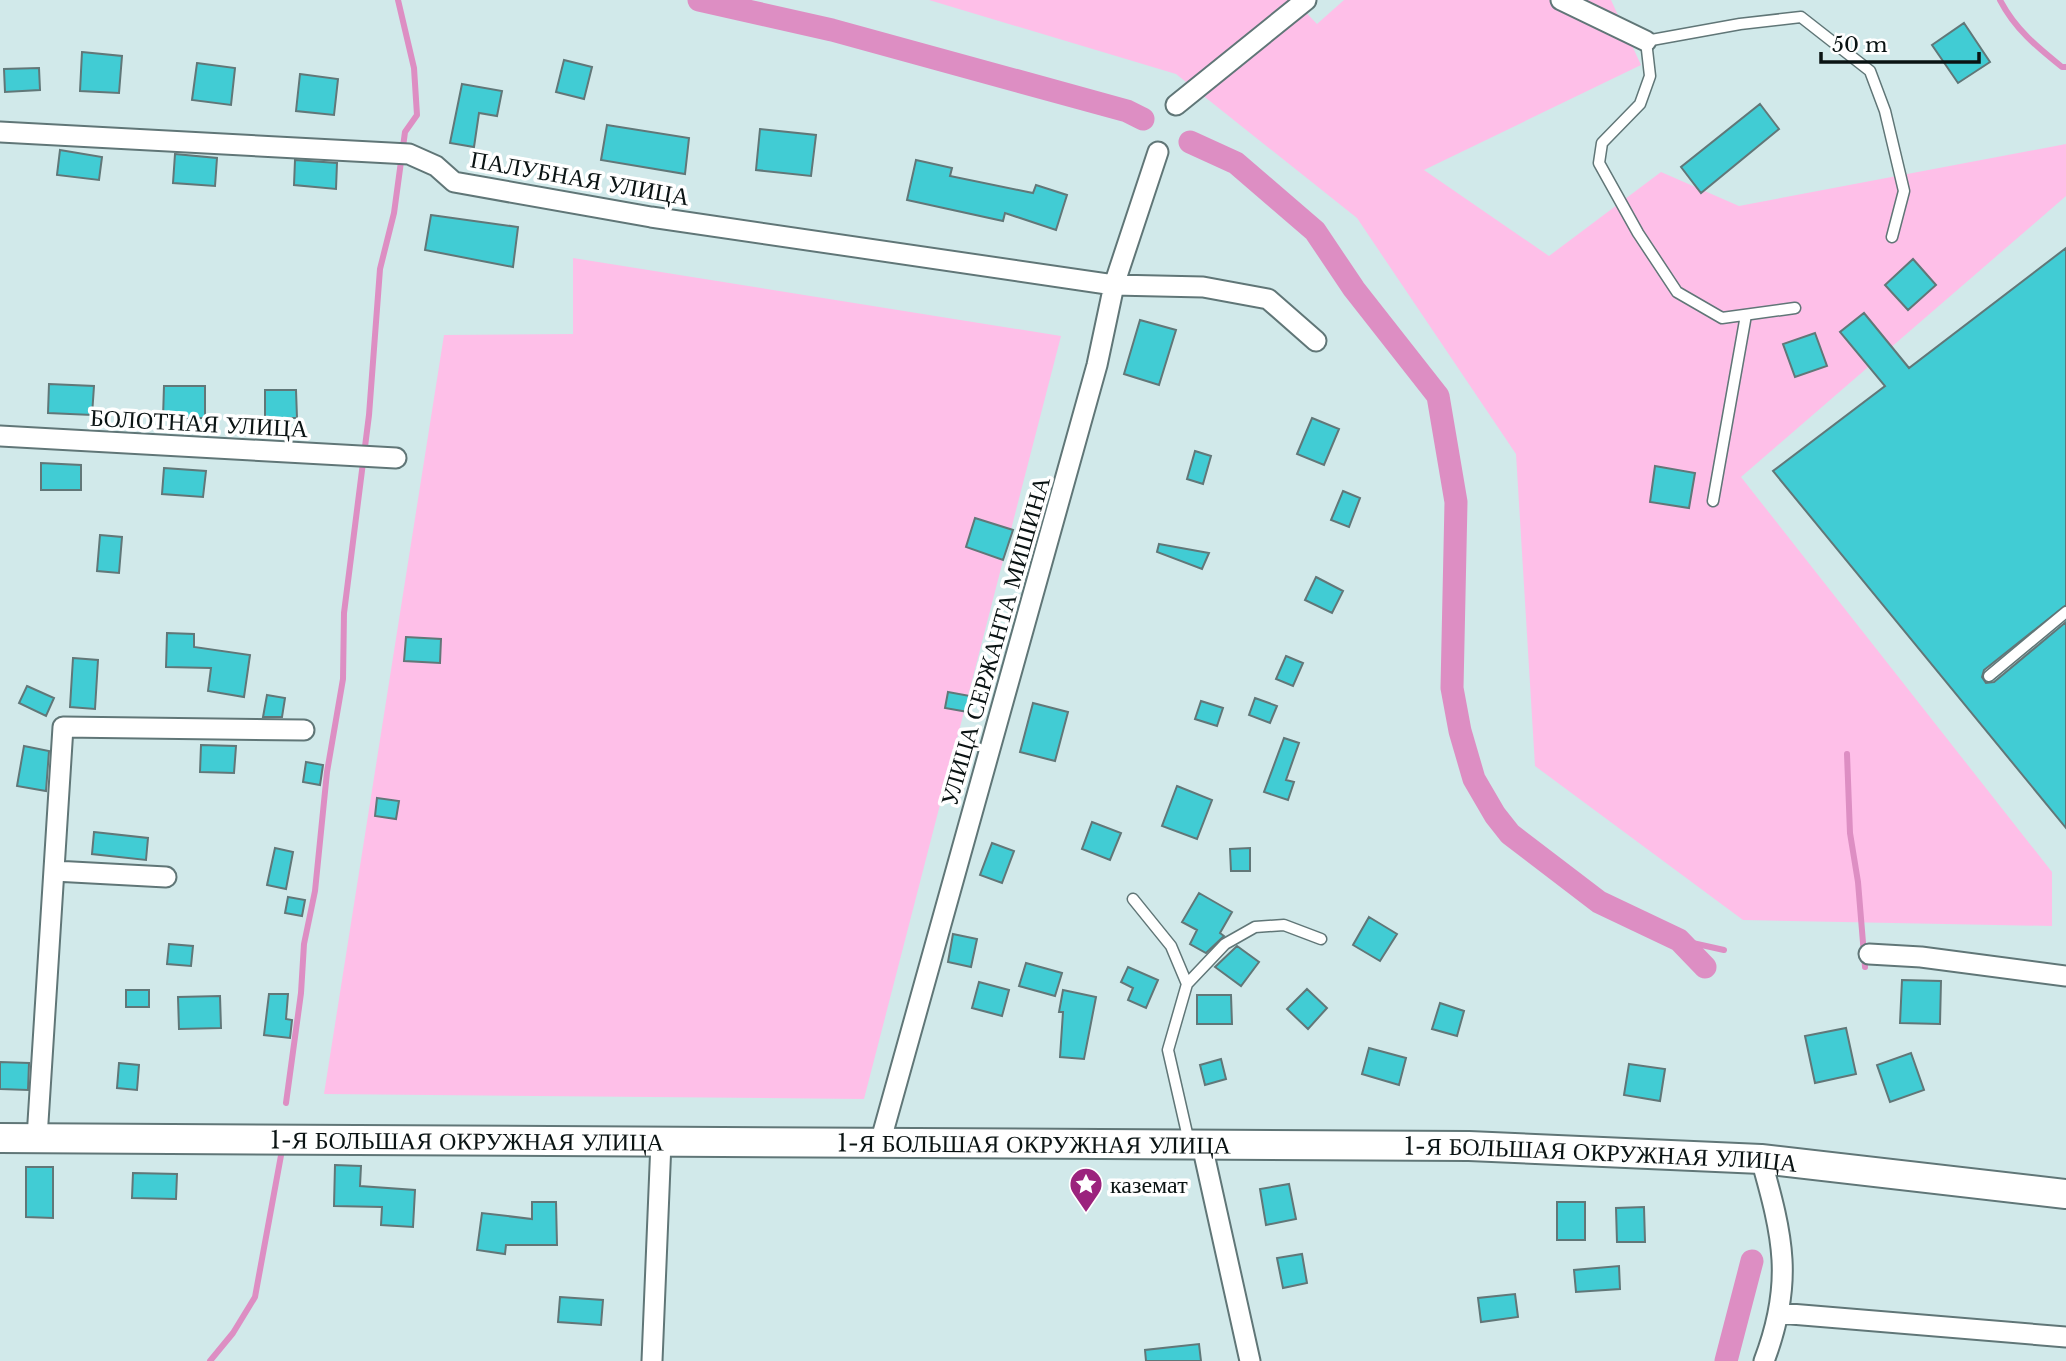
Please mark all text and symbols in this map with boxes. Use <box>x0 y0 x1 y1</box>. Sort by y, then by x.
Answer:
scale bar <box>1821 21 1979 65</box>
text: 50 m <box>1832 32 1888 58</box>
street label: ПАЛУБНАЯ УЛИЦА <box>468 144 692 212</box>
street label: БОЛОТНАЯ УЛИЦА <box>89 403 309 443</box>
street label: УЛИЦА СЕРЖАНТА МИШИНА <box>934 472 1056 809</box>
street label: 1-Я БОЛЬШАЯ ОКРУЖНАЯ УЛИЦА <box>270 1125 665 1156</box>
street label: 1-Я БОЛЬШАЯ ОКРУЖНАЯ УЛИЦА <box>837 1128 1232 1159</box>
street label: 1-Я БОЛЬШАЯ ОКРУЖНАЯ УЛИЦА <box>1404 1131 1800 1178</box>
place icon: каземат <box>1067 1165 1105 1214</box>
place label: каземат <box>1110 1170 1188 1199</box>

